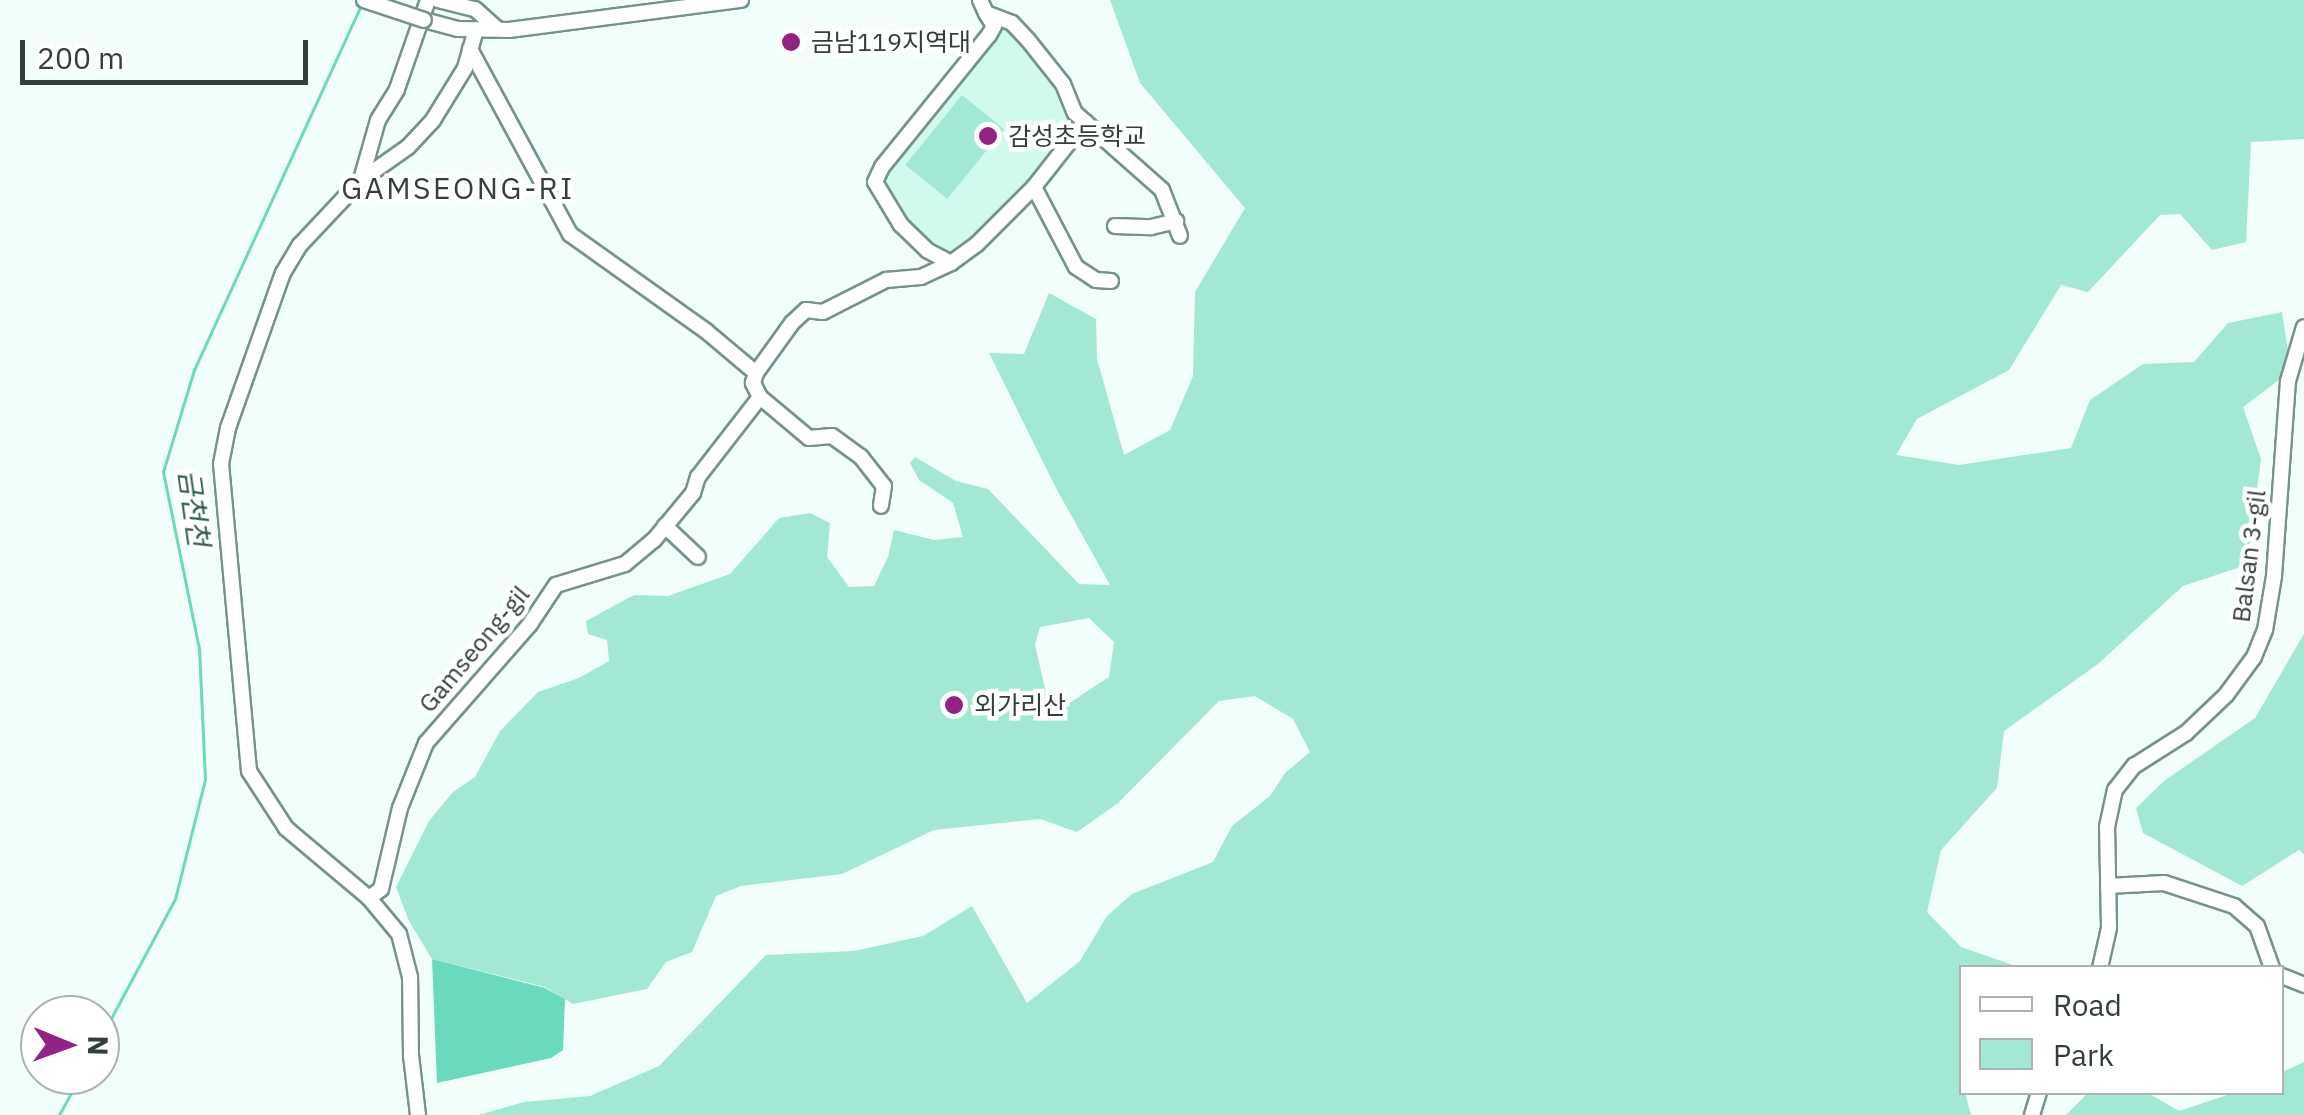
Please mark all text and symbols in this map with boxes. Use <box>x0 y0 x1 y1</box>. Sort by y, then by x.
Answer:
scale bar <box>25 20 312 82</box>
place label: 금남119지역대 <box>811 27 971 57</box>
marker: 금남119지역대 <box>780 31 802 53</box>
text: 200 m <box>37 38 124 77</box>
place label: 감성초등학교 <box>1008 121 1146 151</box>
marker: 감성초등학교 <box>977 125 999 147</box>
district label: GAMSEONG-RI <box>341 170 575 206</box>
water label: 금천천 <box>172 467 216 549</box>
street label: Balsan 3-gil <box>2226 488 2272 624</box>
street label: Gamseong-gil <box>412 580 536 718</box>
place label: 외가리산 <box>974 690 1066 720</box>
marker: 외가리산 <box>943 694 965 716</box>
legend <box>1959 965 2284 1095</box>
text: Road <box>2053 985 2122 1024</box>
north arrow <box>20 995 120 1095</box>
text: N <box>80 1035 117 1056</box>
text: Park <box>2053 1035 2114 1074</box>

